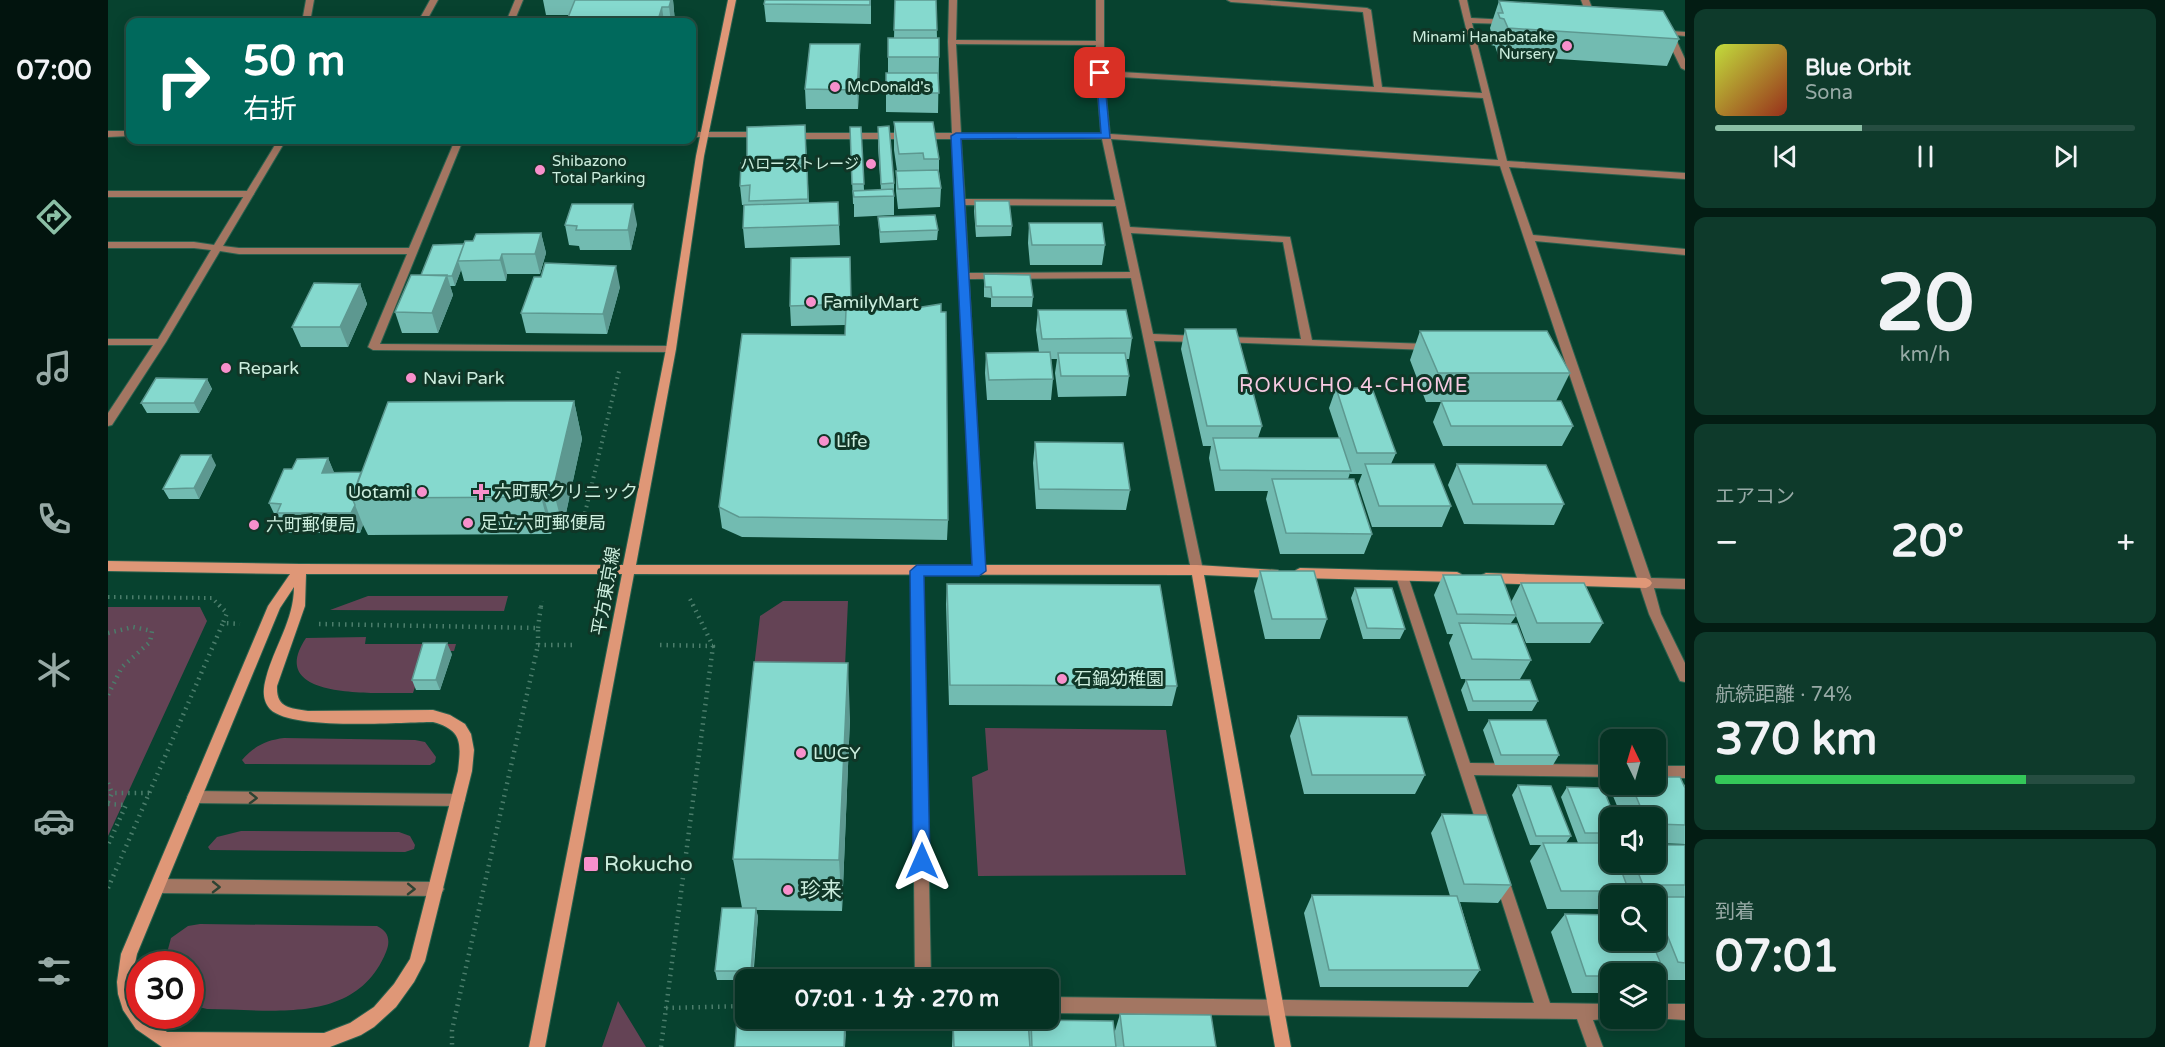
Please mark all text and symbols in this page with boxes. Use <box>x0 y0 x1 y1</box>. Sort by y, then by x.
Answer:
place label: Minami Hanabatake Nursery <box>1412 28 1555 63</box>
text: 50 m <box>243 36 345 87</box>
marker: Minami Hanabatake Nursery <box>1560 39 1574 53</box>
icon: right <box>144 42 222 120</box>
pin <box>1074 47 1125 98</box>
text: 07:00 <box>17 54 91 87</box>
text: Blue Orbit <box>1805 55 1911 81</box>
icon: arrive <box>1083 56 1116 89</box>
place label: McDonald's <box>847 78 931 96</box>
marker: McDonald's <box>828 80 842 94</box>
text: Sona <box>1805 81 1853 105</box>
text: 右折 <box>243 93 297 126</box>
icon: previous <box>1769 140 1802 173</box>
icon: pause <box>1909 140 1942 173</box>
icon: next <box>2049 140 2082 173</box>
place label: Shibazono Total Parking <box>552 152 645 187</box>
place label: ハローストレージ <box>740 155 859 173</box>
marker: ハローストレージ <box>864 157 878 171</box>
marker: Shibazono Total Parking <box>533 163 547 177</box>
icon: directions <box>33 196 75 238</box>
text: 20 <box>1876 257 1974 351</box>
place label: FamilyMart <box>823 291 919 313</box>
marker: FamilyMart <box>804 295 818 309</box>
text: km/h <box>1900 343 1950 367</box>
icon: music <box>33 347 75 389</box>
place label: Repark <box>238 357 299 379</box>
marker: Repark <box>219 361 233 375</box>
place label: Navi Park <box>423 367 505 389</box>
marker: Navi Park <box>404 371 418 385</box>
district label: ROKUCHO 4-CHOME <box>1239 374 1469 398</box>
place label: Life <box>836 430 867 452</box>
marker: Life <box>817 434 831 448</box>
place label: Uotami <box>348 481 410 503</box>
place label: 六町駅クリニック <box>494 481 638 503</box>
marker: 六町駅クリニック <box>472 483 490 501</box>
marker: Uotami <box>415 485 429 499</box>
text: エアコン <box>1715 485 1795 509</box>
icon: phone <box>33 498 75 540</box>
place label: 足立六町郵便局 <box>480 512 606 534</box>
place label: 六町郵便局 <box>266 514 356 536</box>
text: 20° <box>1891 515 1964 569</box>
marker: 足立六町郵便局 <box>461 516 475 530</box>
marker: 六町郵便局 <box>247 518 261 532</box>
text: − <box>1715 523 1739 562</box>
text: + <box>2116 523 2135 562</box>
street label: 平方東京線 <box>587 545 625 637</box>
icon: climate <box>33 649 75 691</box>
place label: 石鍋幼稚園 <box>1074 668 1164 690</box>
marker: 石鍋幼稚園 <box>1055 672 1069 686</box>
text: 航続距離 · 74% <box>1715 683 1852 707</box>
text: 370 km <box>1715 713 1877 767</box>
north arrow <box>1600 729 1666 795</box>
map controls <box>1600 729 1666 1029</box>
place label: LUCY <box>813 742 861 764</box>
marker: LUCY <box>794 746 808 760</box>
one-way arrow <box>248 792 257 804</box>
icon: car <box>33 800 75 842</box>
button: sound <box>1600 807 1666 873</box>
position arrow <box>890 829 954 893</box>
place label: Rokucho <box>604 852 693 877</box>
marker: Rokucho <box>582 855 600 873</box>
place label: 珍来 <box>800 878 842 903</box>
one-way arrow <box>212 881 221 893</box>
one-way arrow <box>407 883 416 895</box>
marker: 珍来 <box>781 883 795 897</box>
button: search <box>1600 885 1666 951</box>
text: 到着 <box>1715 900 1755 924</box>
text: 07:01 <box>1715 930 1840 984</box>
icon: filters <box>33 950 75 992</box>
speed limit sign: 30 <box>126 951 204 1029</box>
button: layers <box>1600 963 1666 1029</box>
text: 07:01 · 1 分 · 270 m <box>795 986 999 1012</box>

